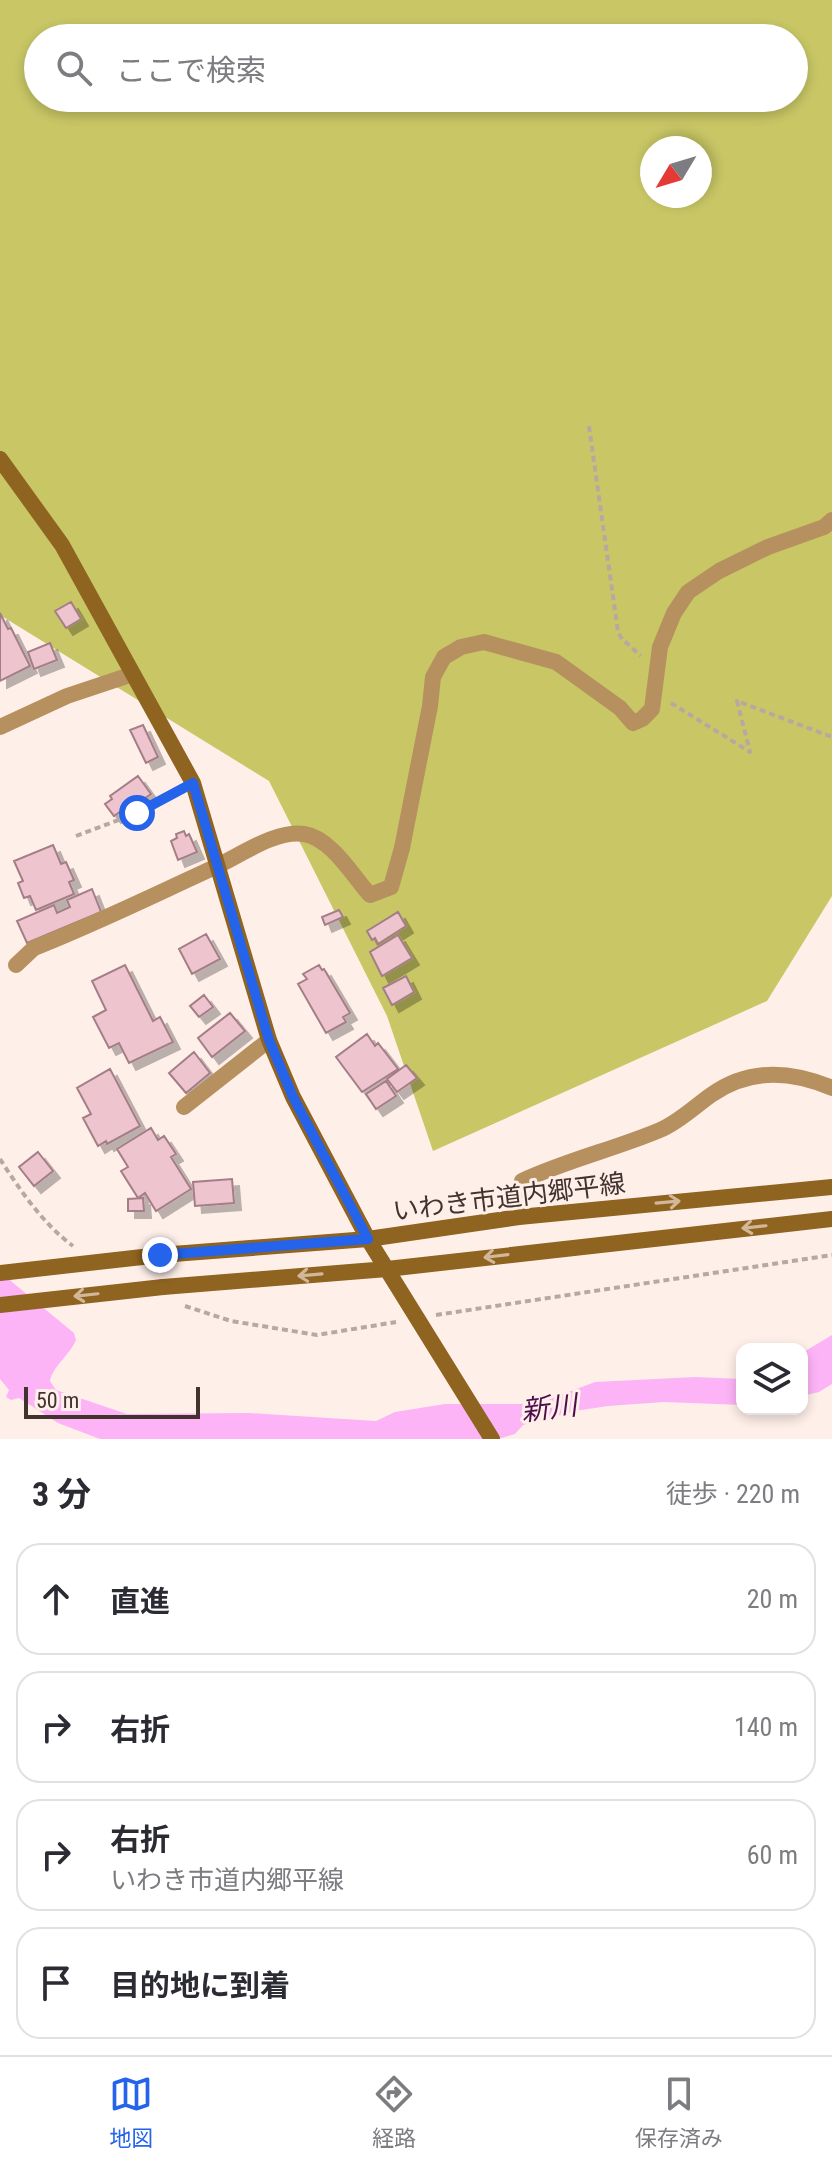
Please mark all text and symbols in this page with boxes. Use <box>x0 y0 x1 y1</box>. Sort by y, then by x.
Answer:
search box <box>24 24 808 112</box>
icon: search <box>52 46 96 90</box>
text: ここで検索 <box>116 53 266 88</box>
north arrow <box>640 136 712 208</box>
route start <box>119 795 155 831</box>
street label: いわき市道内郷平線 <box>391 1168 627 1226</box>
one-way arrow <box>654 1194 681 1209</box>
one-way arrow <box>741 1220 768 1235</box>
route end <box>142 1237 178 1273</box>
one-way arrow <box>483 1248 510 1263</box>
one-way arrow <box>297 1268 324 1283</box>
one-way arrow <box>73 1288 100 1303</box>
map controls <box>736 1343 808 1415</box>
button: layers <box>736 1343 808 1415</box>
scale bar <box>24 1383 200 1419</box>
text: 50 m <box>36 1388 79 1413</box>
water label: 新川 <box>519 1388 582 1428</box>
text: 3 分 <box>32 1474 91 1514</box>
text: 徒歩 · 220 m <box>666 1479 800 1509</box>
icon: ahead <box>34 1577 78 1621</box>
text: 直進 <box>110 1584 170 1619</box>
text: 20 m <box>747 1584 798 1614</box>
icon: right <box>34 1705 78 1749</box>
text: 右折 <box>110 1712 170 1747</box>
text: 140 m <box>734 1712 798 1742</box>
text: 右折 <box>110 1822 170 1857</box>
icon: right <box>34 1833 78 1877</box>
text: 60 m <box>747 1840 798 1870</box>
text: いわき市道内郷平線 <box>110 1865 344 1895</box>
icon: arrive <box>34 1961 78 2005</box>
text: 目的地に到着 <box>110 1968 290 2003</box>
tab: 地図 <box>109 2072 153 2152</box>
tab: 経路 <box>372 2072 416 2152</box>
tab: 保存済み <box>635 2072 723 2152</box>

